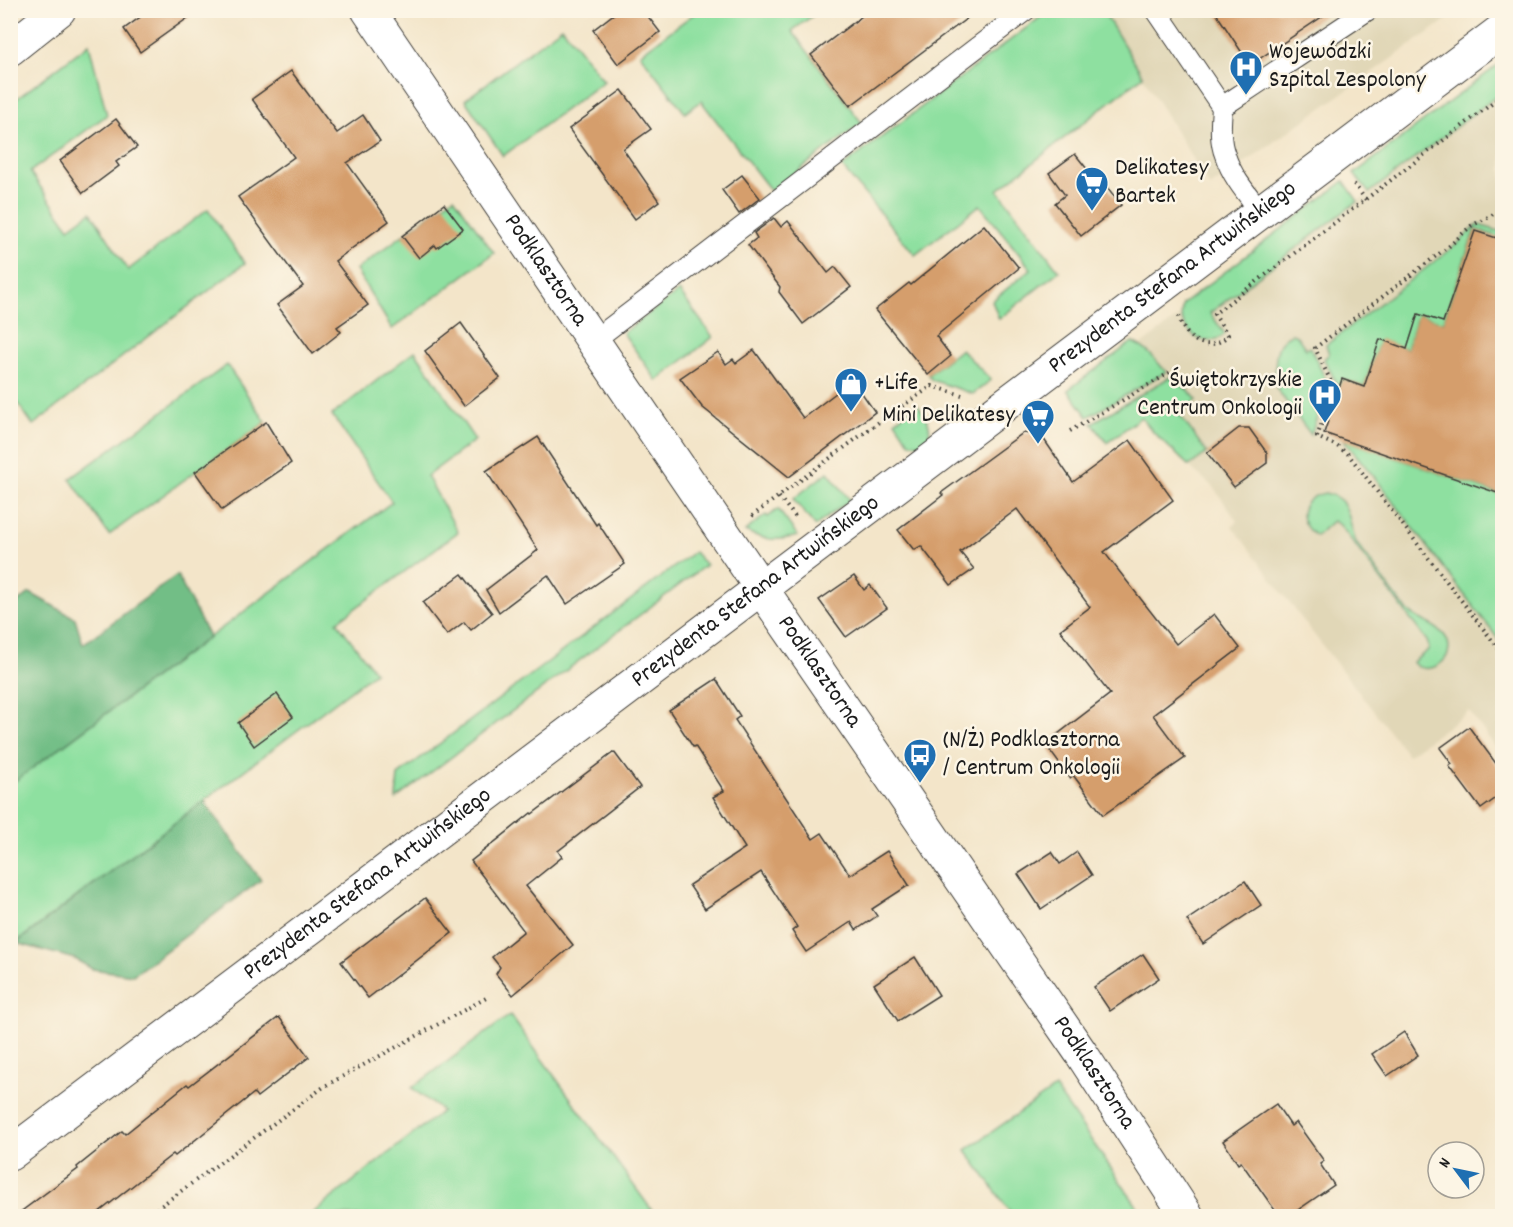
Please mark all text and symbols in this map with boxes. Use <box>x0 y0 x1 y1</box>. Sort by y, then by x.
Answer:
place label: Wojewódzki Szpital Zespolony <box>1269 36 1427 98</box>
hospital icon: Wojewódzki Szpital Zespolony <box>1228 49 1264 96</box>
place label: Delikatesy Bartek <box>1115 152 1210 214</box>
supermarket icon: Delikatesy Bartek <box>1074 165 1110 212</box>
street label: Prezydenta Stefana Artwińskiego <box>1042 173 1304 383</box>
street label: Podklasztorna <box>495 207 596 334</box>
place label: Świętokrzyskie Centrum Onkologii <box>1137 364 1302 426</box>
shop icon: +Life <box>833 366 869 413</box>
place label: +Life <box>874 367 918 401</box>
hospital icon: Świętokrzyskie Centrum Onkologii <box>1307 377 1343 424</box>
supermarket icon: Mini Delikatesy <box>1020 398 1056 445</box>
place label: Mini Delikatesy <box>882 399 1016 433</box>
street label: Prezydenta Stefana Artwińskiego <box>625 487 887 697</box>
street label: Podklasztorna <box>768 609 870 736</box>
place label: (N/Ż) Podklasztorna / Centrum Onkologii <box>943 724 1120 786</box>
bus stop icon: (N/Ż) Podklasztorna / Centrum Onkologii <box>902 737 938 784</box>
street label: Prezydenta Stefana Artwińskiego <box>236 780 499 989</box>
street label: Podklasztorna <box>1044 1009 1144 1137</box>
north arrow <box>1426 1140 1486 1200</box>
text: N <box>1434 1154 1457 1173</box>

